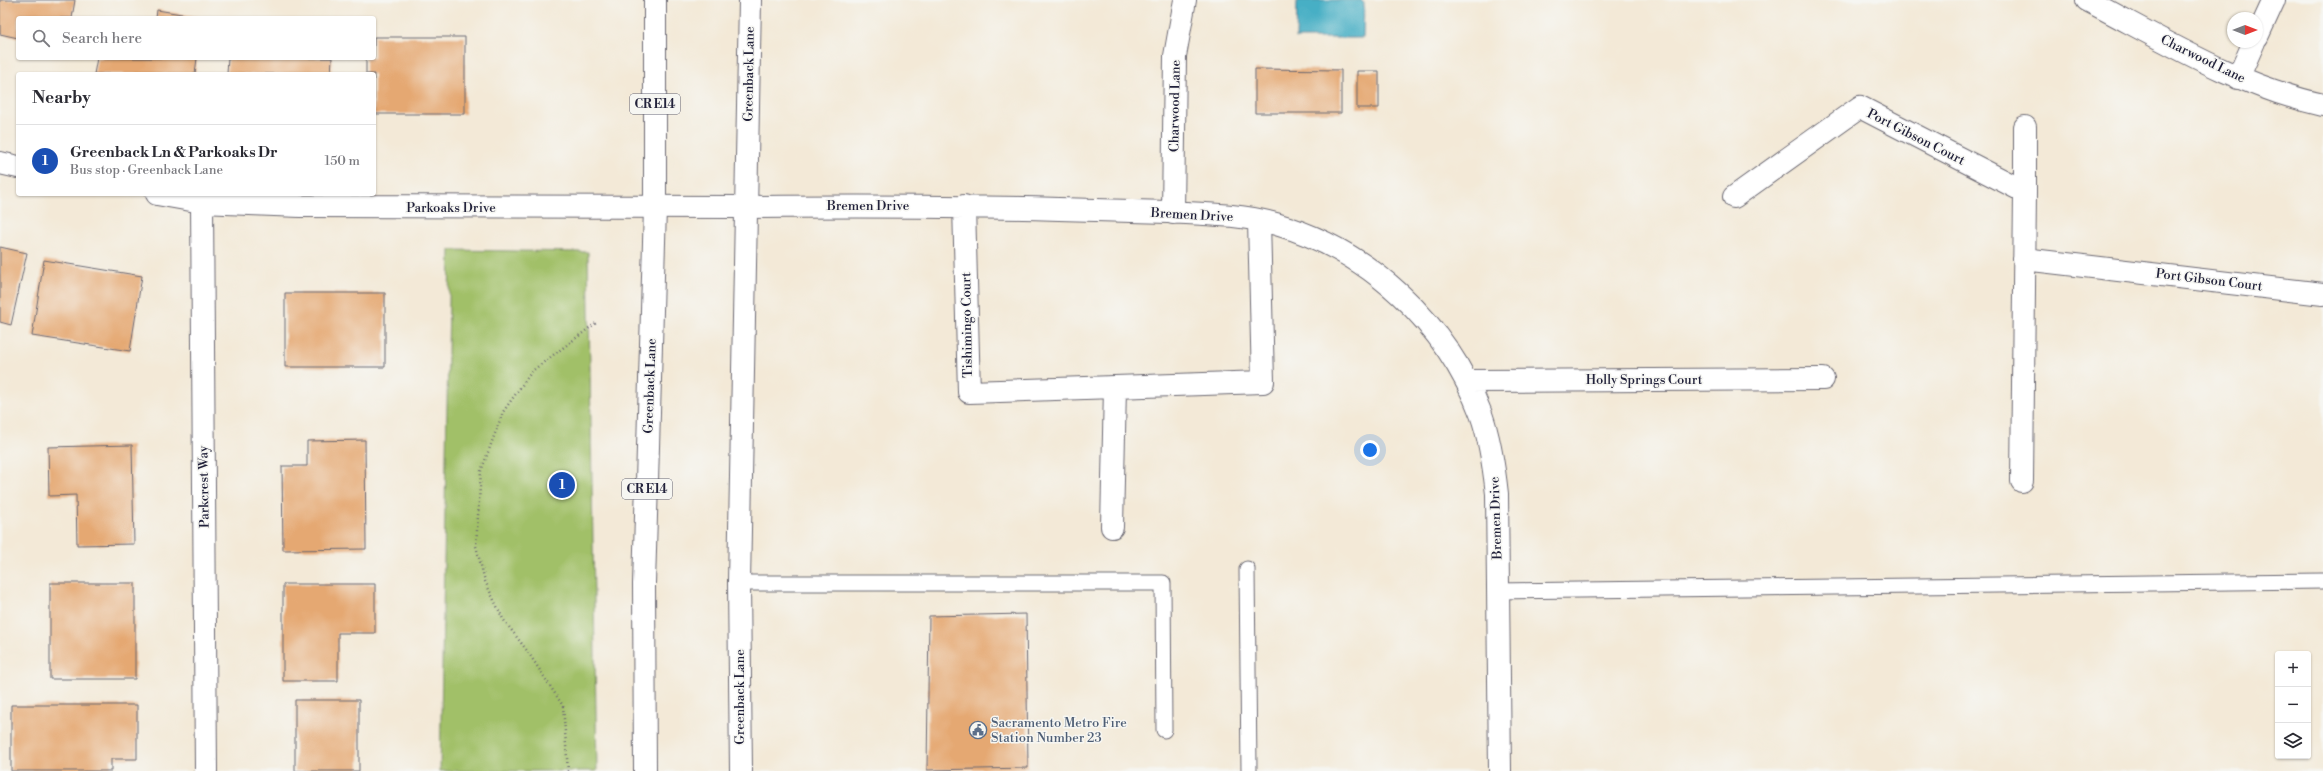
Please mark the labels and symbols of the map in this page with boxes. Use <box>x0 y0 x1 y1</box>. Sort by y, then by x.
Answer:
north arrow <box>2227 12 2263 48</box>
street label: Greenback Lane <box>740 26 758 122</box>
street label: Charwood Lane <box>2158 32 2248 87</box>
street label: Charwood Lane <box>1166 59 1184 152</box>
road number: CR E14 <box>630 94 680 114</box>
street label: Port Gibson Court <box>1864 105 1968 169</box>
street label: Bremen Drive <box>826 198 910 214</box>
street label: Parkoaks Drive <box>406 200 496 216</box>
street label: Bremen Drive <box>1149 205 1234 225</box>
street label: Port Gibson Court <box>2155 266 2264 295</box>
street label: Tishimingo Court <box>958 272 976 378</box>
street label: Greenback Lane <box>640 338 660 434</box>
street label: Holly Springs Court <box>1586 372 1703 388</box>
your location <box>1360 440 1380 460</box>
street label: Parkcrest Way <box>195 445 213 528</box>
pin: 1 <box>549 470 575 500</box>
street label: Bremen Drive <box>1487 476 1505 561</box>
road number: CR E14 <box>622 479 672 499</box>
street label: Greenback Lane <box>732 649 748 745</box>
place label: Sacramento Metro Fire Station Number 23 <box>991 715 1127 746</box>
public building icon: Sacramento Metro Fire Station Number 23 <box>968 720 988 740</box>

